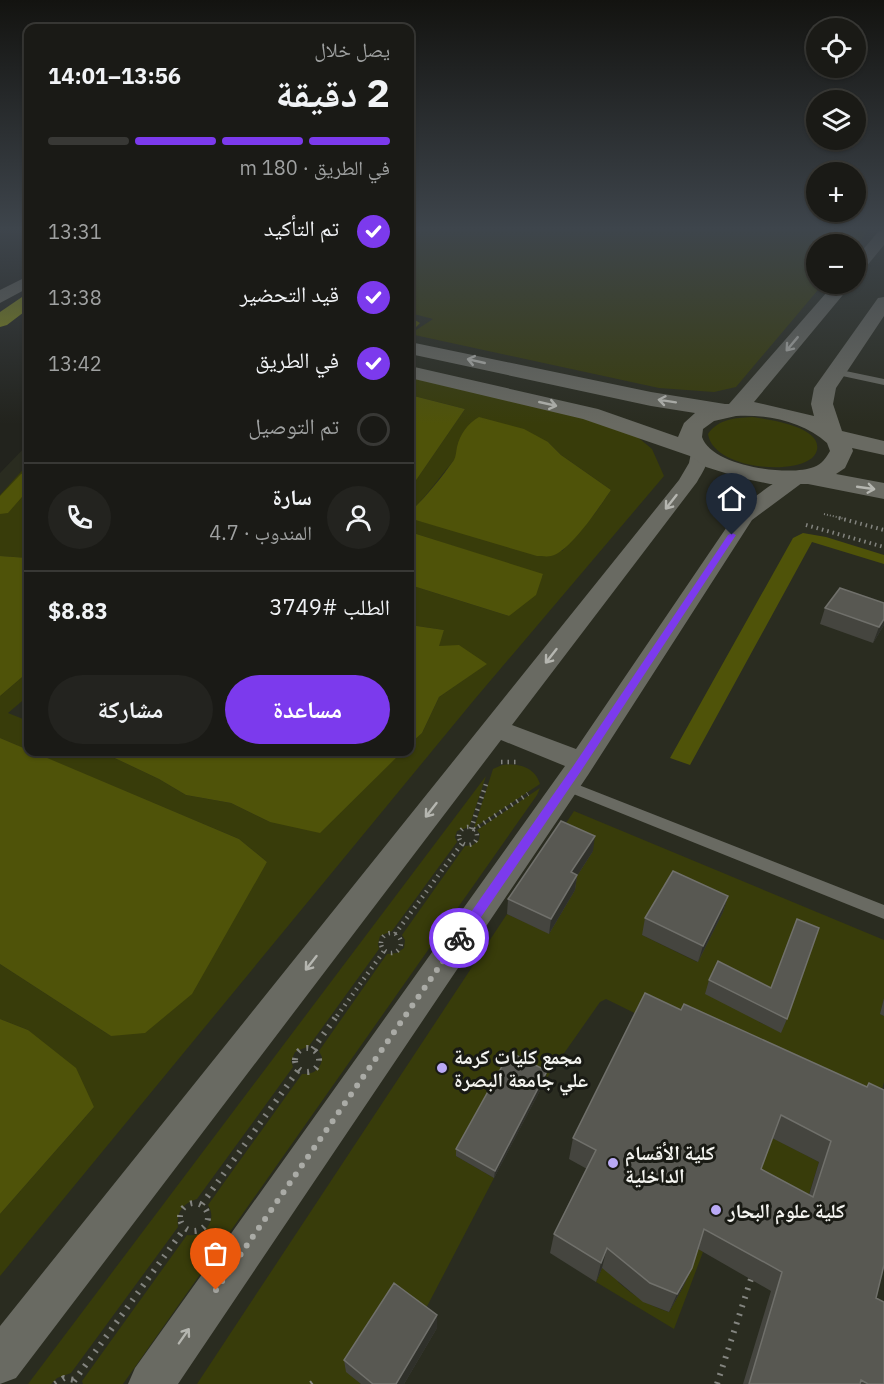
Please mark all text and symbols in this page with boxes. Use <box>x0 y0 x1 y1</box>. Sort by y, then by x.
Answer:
map controls <box>806 18 866 294</box>
button: locate <box>806 18 866 78</box>
text: يصل خلال <box>314 36 390 63</box>
text: 13:56–14:01 <box>48 61 181 90</box>
text: 2 دقيقة <box>275 67 390 118</box>
button: layers <box>806 90 866 150</box>
text: في الطريق · 180 m <box>240 154 390 181</box>
button: + <box>806 162 866 222</box>
text: تم التأكيد <box>264 213 339 242</box>
icon: check <box>357 215 390 248</box>
text: 13:31 <box>48 218 102 245</box>
button: − <box>806 234 866 294</box>
text: قيد التحضير <box>240 279 339 308</box>
icon: check <box>357 281 390 314</box>
text: 13:38 <box>48 284 102 311</box>
one-way arrow <box>785 336 798 352</box>
text: في الطريق <box>255 345 339 374</box>
icon: check <box>357 347 390 380</box>
text: 13:42 <box>48 350 102 377</box>
one-way arrow <box>467 355 487 366</box>
one-way arrow <box>658 396 677 407</box>
one-way arrow <box>538 399 557 411</box>
text: تم التوصيل <box>248 411 339 440</box>
pin <box>706 473 757 535</box>
text: سارة <box>273 482 312 511</box>
icon: home <box>715 482 748 515</box>
one-way arrow <box>855 483 875 494</box>
button: phone <box>48 486 111 549</box>
button: person <box>327 486 390 549</box>
one-way arrow <box>665 494 678 510</box>
text: المندوب · 4.7 <box>209 519 312 546</box>
text: الطلب #3749 <box>269 592 390 621</box>
text: $8.83 <box>48 596 108 625</box>
one-way arrow <box>545 648 558 664</box>
button: مشاركة <box>48 675 213 744</box>
button: مساعدة <box>225 675 390 744</box>
one-way arrow <box>425 801 438 817</box>
courier <box>429 908 489 968</box>
icon: bike <box>443 922 476 955</box>
one-way arrow <box>305 955 318 971</box>
place label: مجمع كليات كرمة علي جامعة البصرة <box>454 1043 588 1095</box>
marker: مجمع كليات كرمة علي جامعة البصرة <box>435 1061 449 1075</box>
place label: كلية الأقسام الداخلية <box>625 1139 715 1189</box>
marker: كلية الأقسام الداخلية <box>606 1156 620 1170</box>
place label: كلية علوم البحار <box>727 1197 845 1225</box>
marker: كلية علوم البحار <box>709 1203 723 1217</box>
pin <box>190 1228 241 1290</box>
icon: bag <box>199 1237 232 1270</box>
one-way arrow <box>178 1328 190 1345</box>

